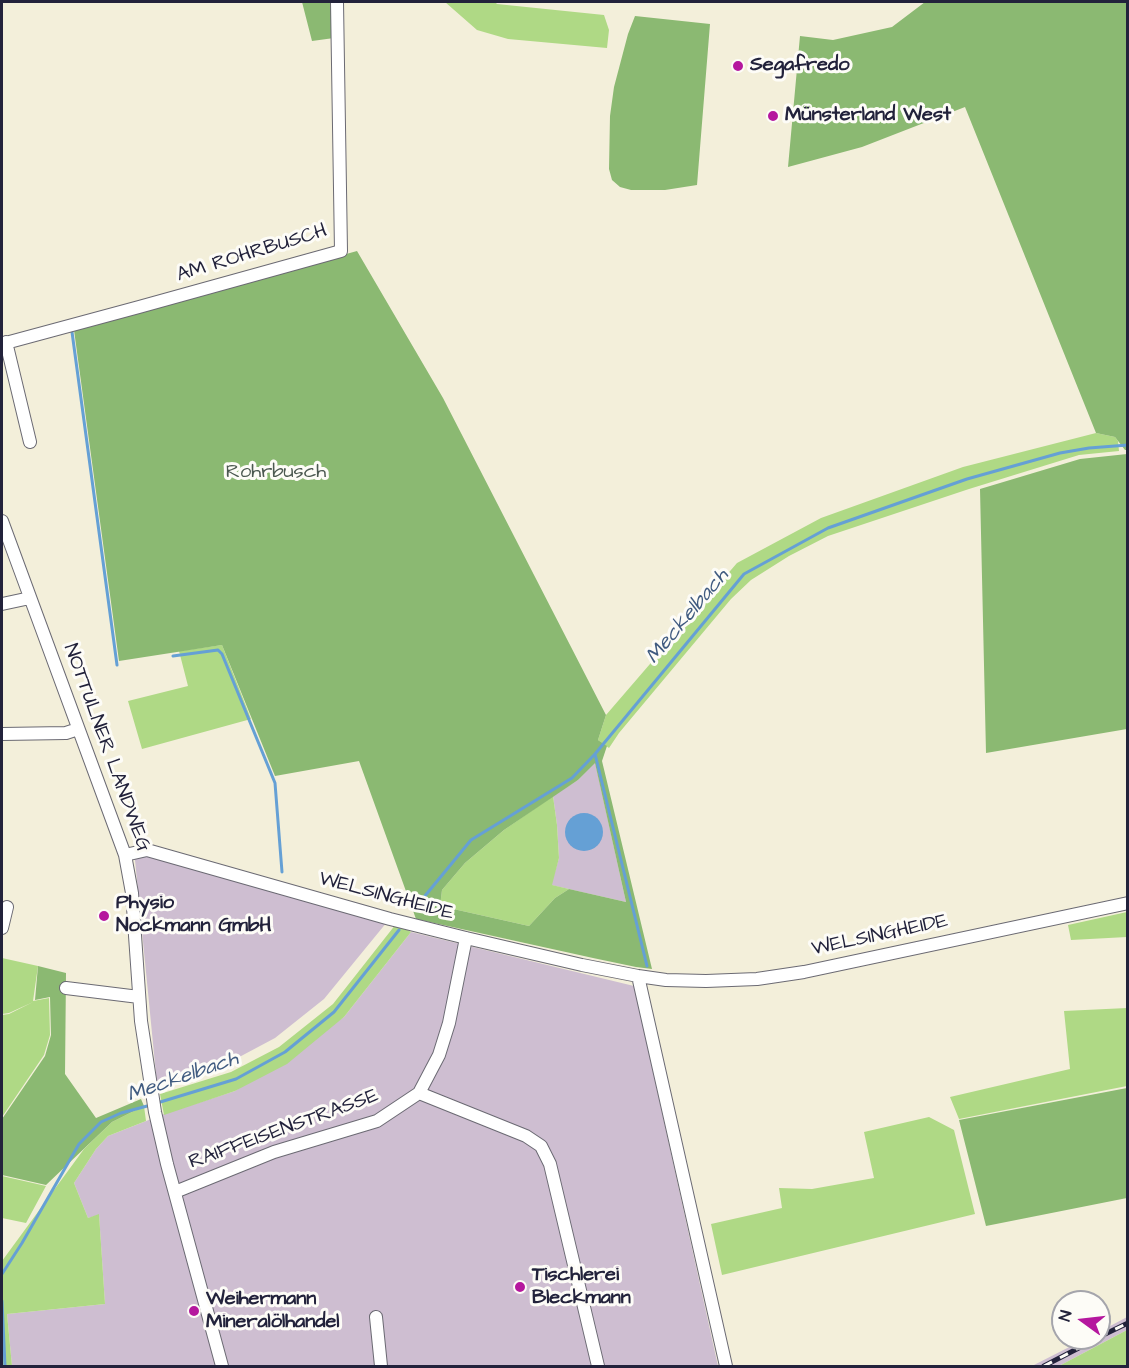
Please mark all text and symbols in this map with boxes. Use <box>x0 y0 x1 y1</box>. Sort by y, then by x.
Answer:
place label: Segafredo <box>750 54 849 78</box>
marker: Segafredo <box>731 59 745 73</box>
place label: Münsterland West <box>785 104 951 128</box>
marker: Münsterland West <box>766 109 780 123</box>
street label: AM ROHRBUSCH <box>174 220 330 288</box>
park label: Rohrbusch <box>226 461 326 485</box>
water label: Meckelbach <box>641 565 735 669</box>
street label: NOTTULNER LANDWEG <box>57 641 155 855</box>
street label: WELSINGHEIDE <box>316 867 456 927</box>
place label: Physio Nockmann GmbH <box>116 892 271 939</box>
marker: Physio Nockmann GmbH <box>97 909 111 923</box>
street label: WELSINGHEIDE <box>810 910 950 962</box>
water label: Meckelbach <box>124 1047 242 1109</box>
street label: RAIFFEISENSTRASSE <box>186 1085 382 1175</box>
place label: Tischlerei Bleckmann <box>532 1264 631 1311</box>
marker: Tischlerei Bleckmann <box>513 1280 527 1294</box>
place label: Weihermann Mineralölhandel <box>206 1288 339 1335</box>
north arrow <box>1051 1290 1111 1350</box>
marker: Weihermann Mineralölhandel <box>187 1304 201 1318</box>
text: N <box>1054 1308 1077 1324</box>

